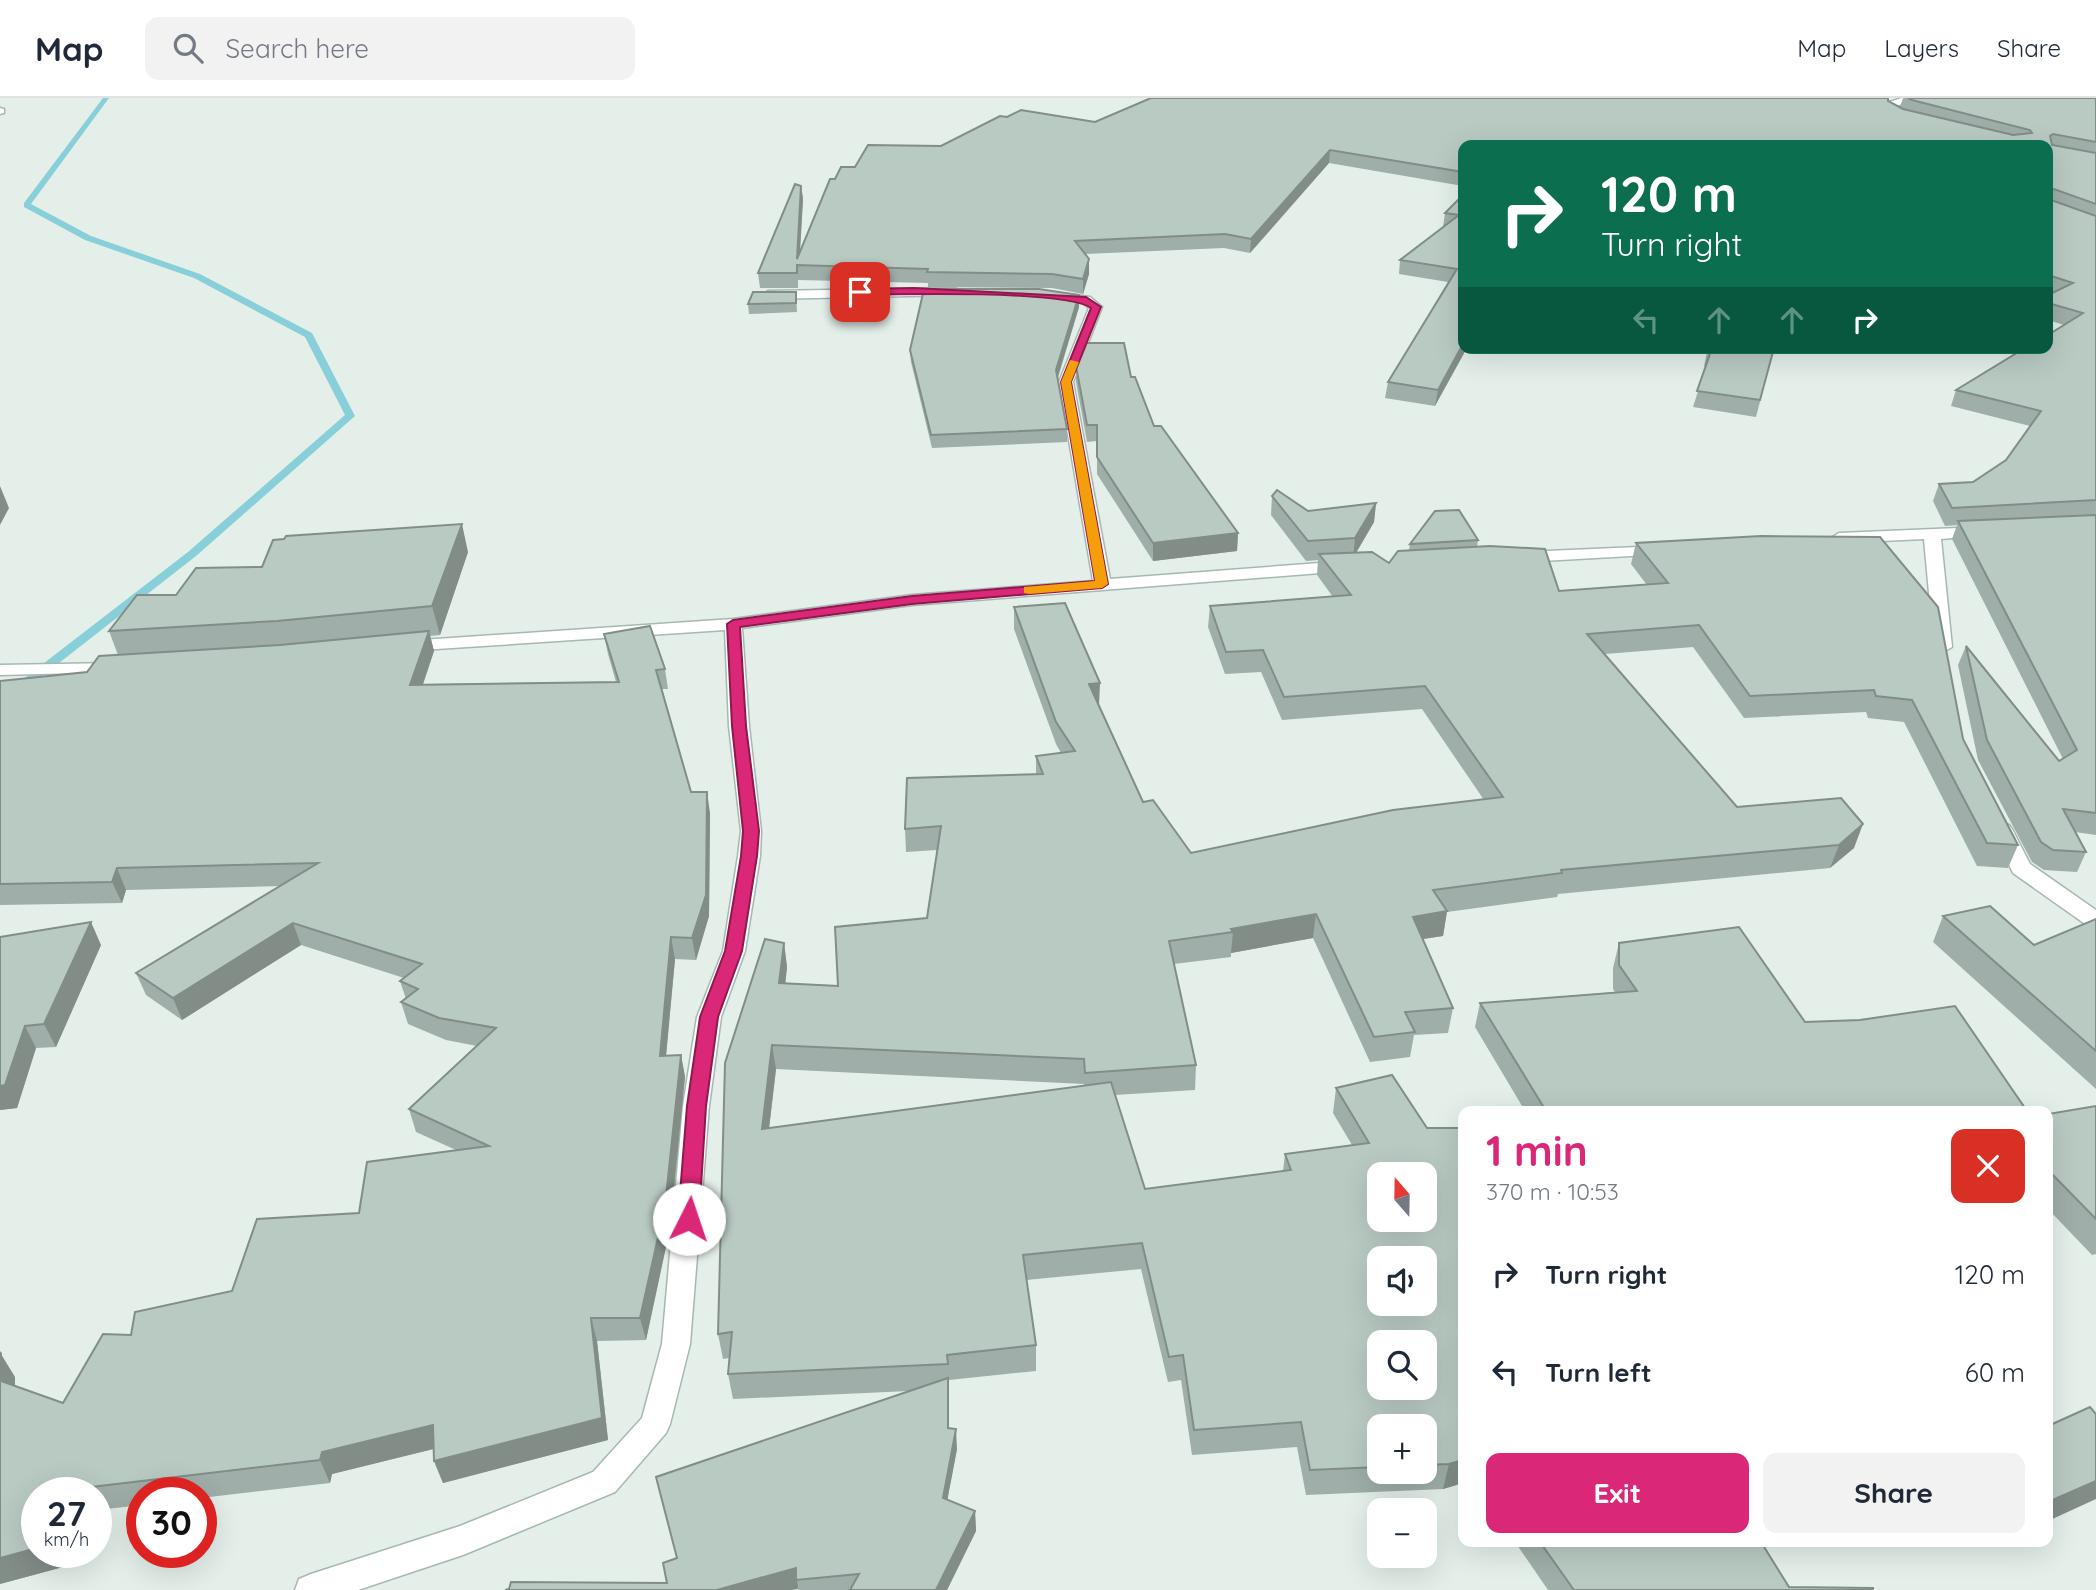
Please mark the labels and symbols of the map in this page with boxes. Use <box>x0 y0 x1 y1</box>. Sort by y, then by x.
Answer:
pin <box>830 262 890 322</box>
north arrow <box>1367 1162 1437 1232</box>
position arrow <box>652 1182 726 1256</box>
speed limit sign: 30 <box>126 1477 217 1568</box>

